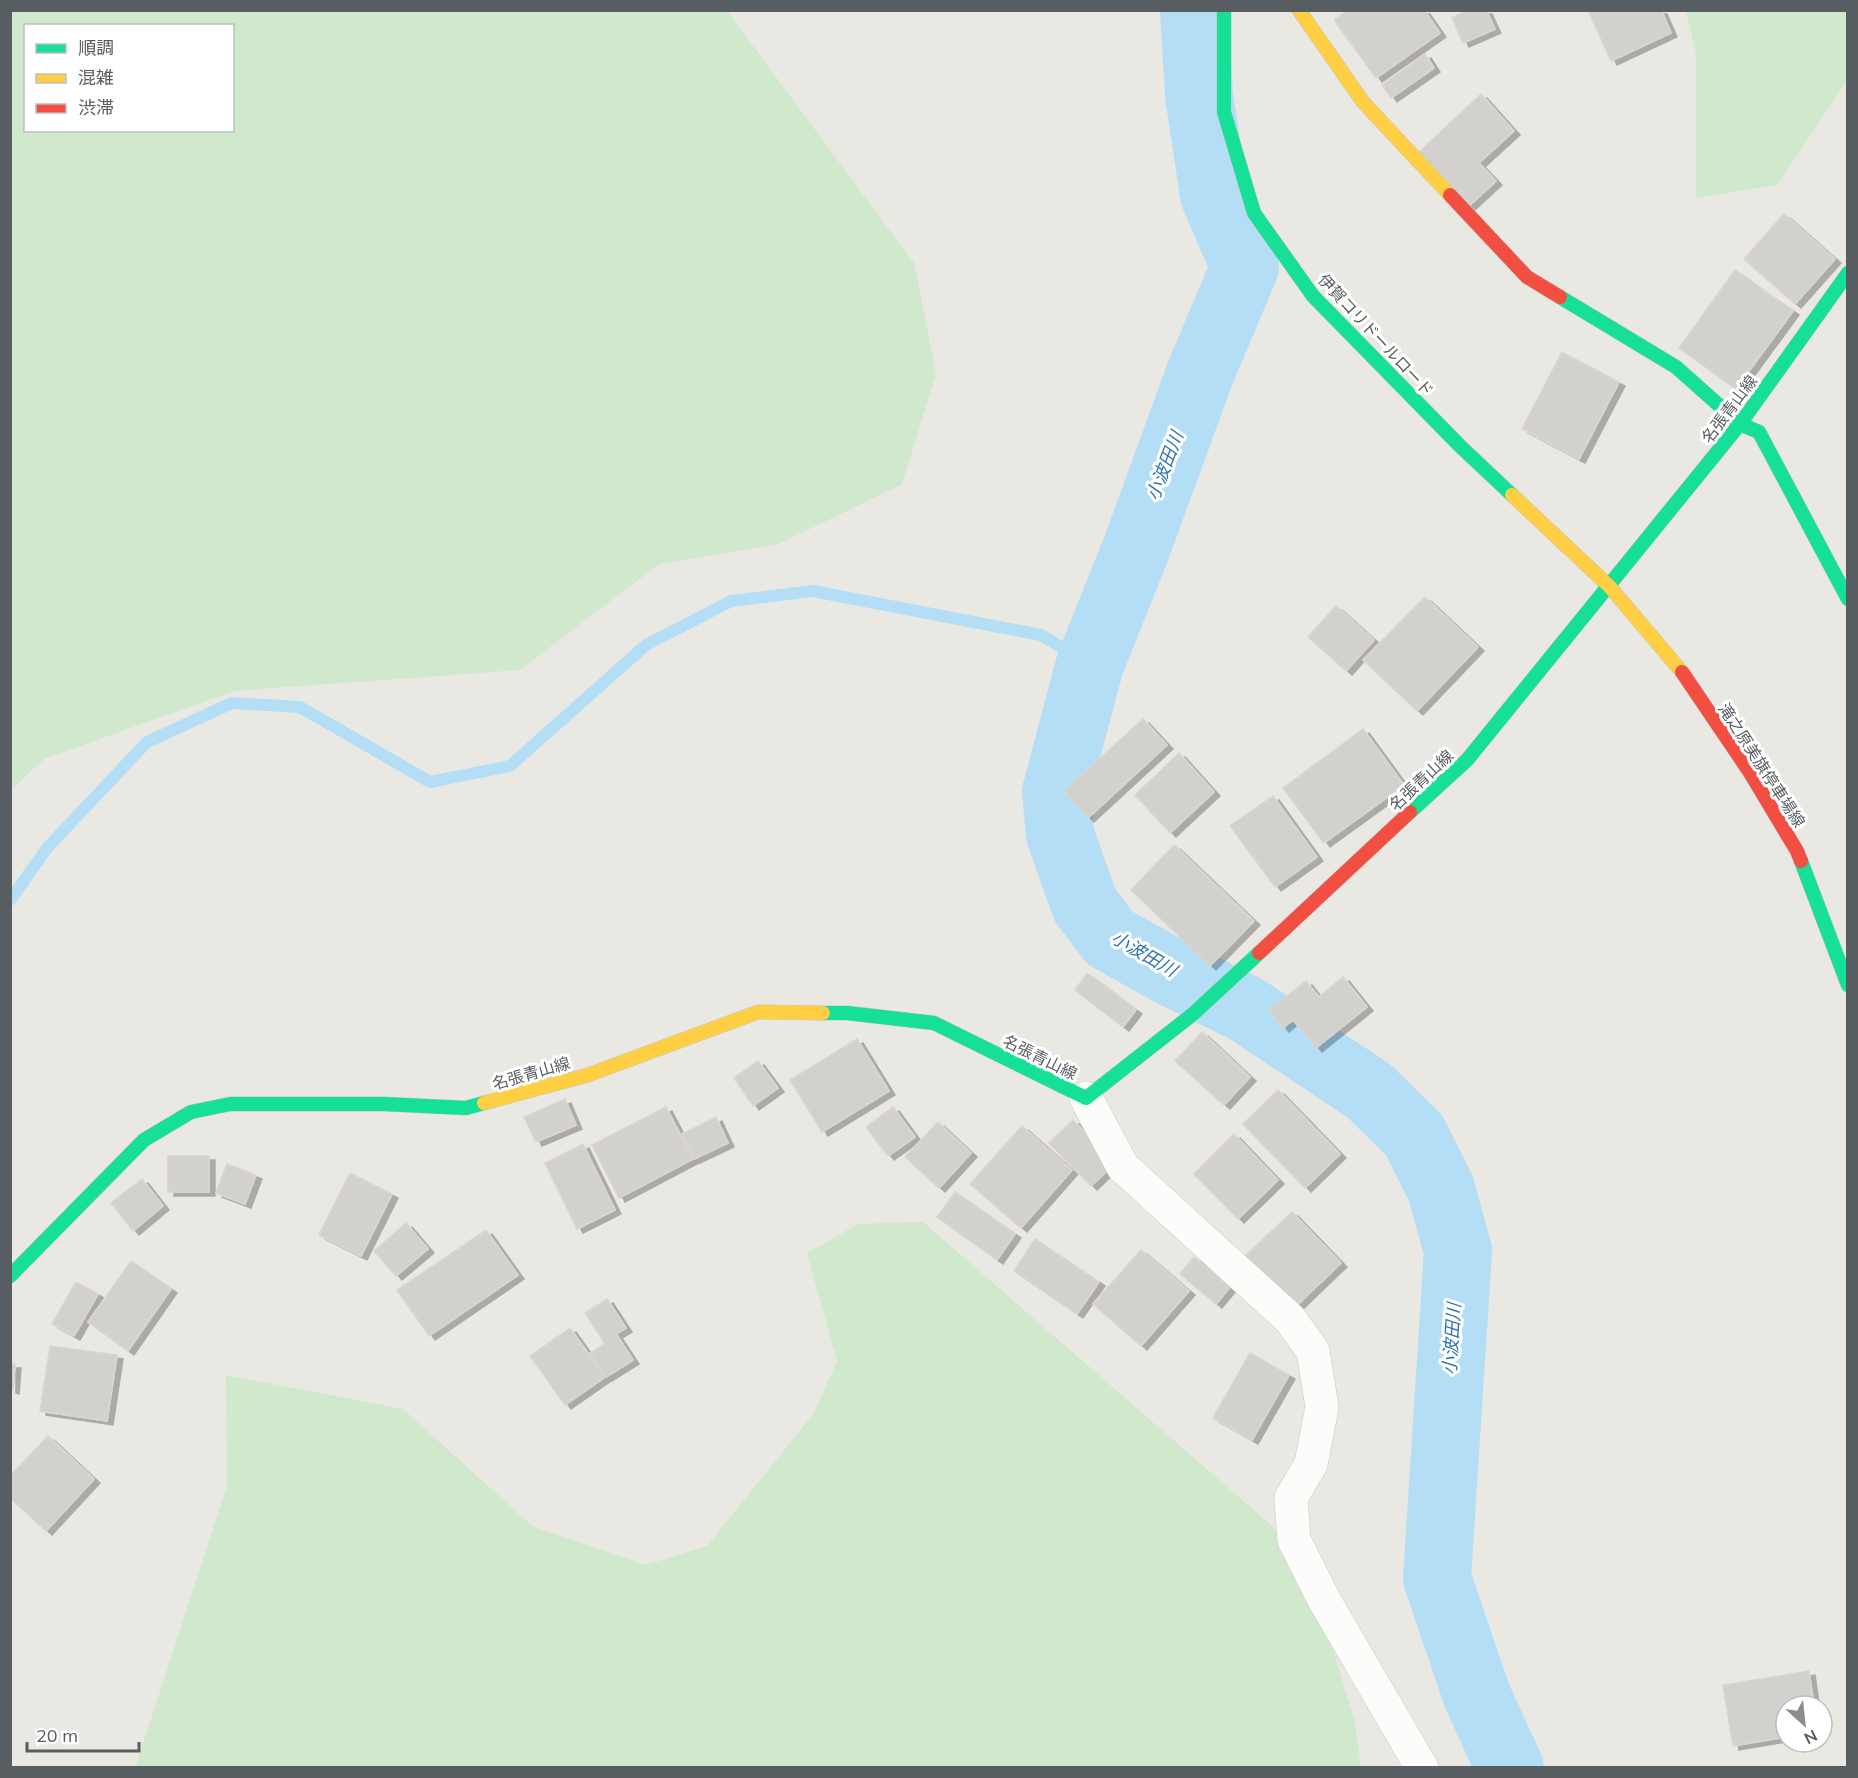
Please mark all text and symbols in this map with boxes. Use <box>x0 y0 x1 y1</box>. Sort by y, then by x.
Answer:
legend <box>24 24 234 132</box>
text: 順調 <box>78 36 114 59</box>
text: 混雑 <box>78 66 114 89</box>
text: 渋滞 <box>78 96 114 119</box>
street label: 伊賀コリドールロード <box>1314 270 1438 400</box>
street label: 名張青山線 <box>1697 371 1761 447</box>
water label: 小波田川 <box>1141 426 1189 504</box>
street label: 滝之原美旗停車場線 <box>1714 699 1810 831</box>
street label: 名張青山線 <box>1385 745 1457 815</box>
water label: 小波田川 <box>1107 926 1183 983</box>
street label: 名張青山線 <box>1000 1030 1080 1084</box>
street label: 名張青山線 <box>490 1052 572 1094</box>
water label: 小波田川 <box>1438 1300 1466 1376</box>
north arrow <box>1774 1694 1834 1754</box>
scale bar <box>27 1715 140 1753</box>
text: 20 m <box>36 1724 78 1747</box>
text: N <box>1801 1726 1821 1749</box>

